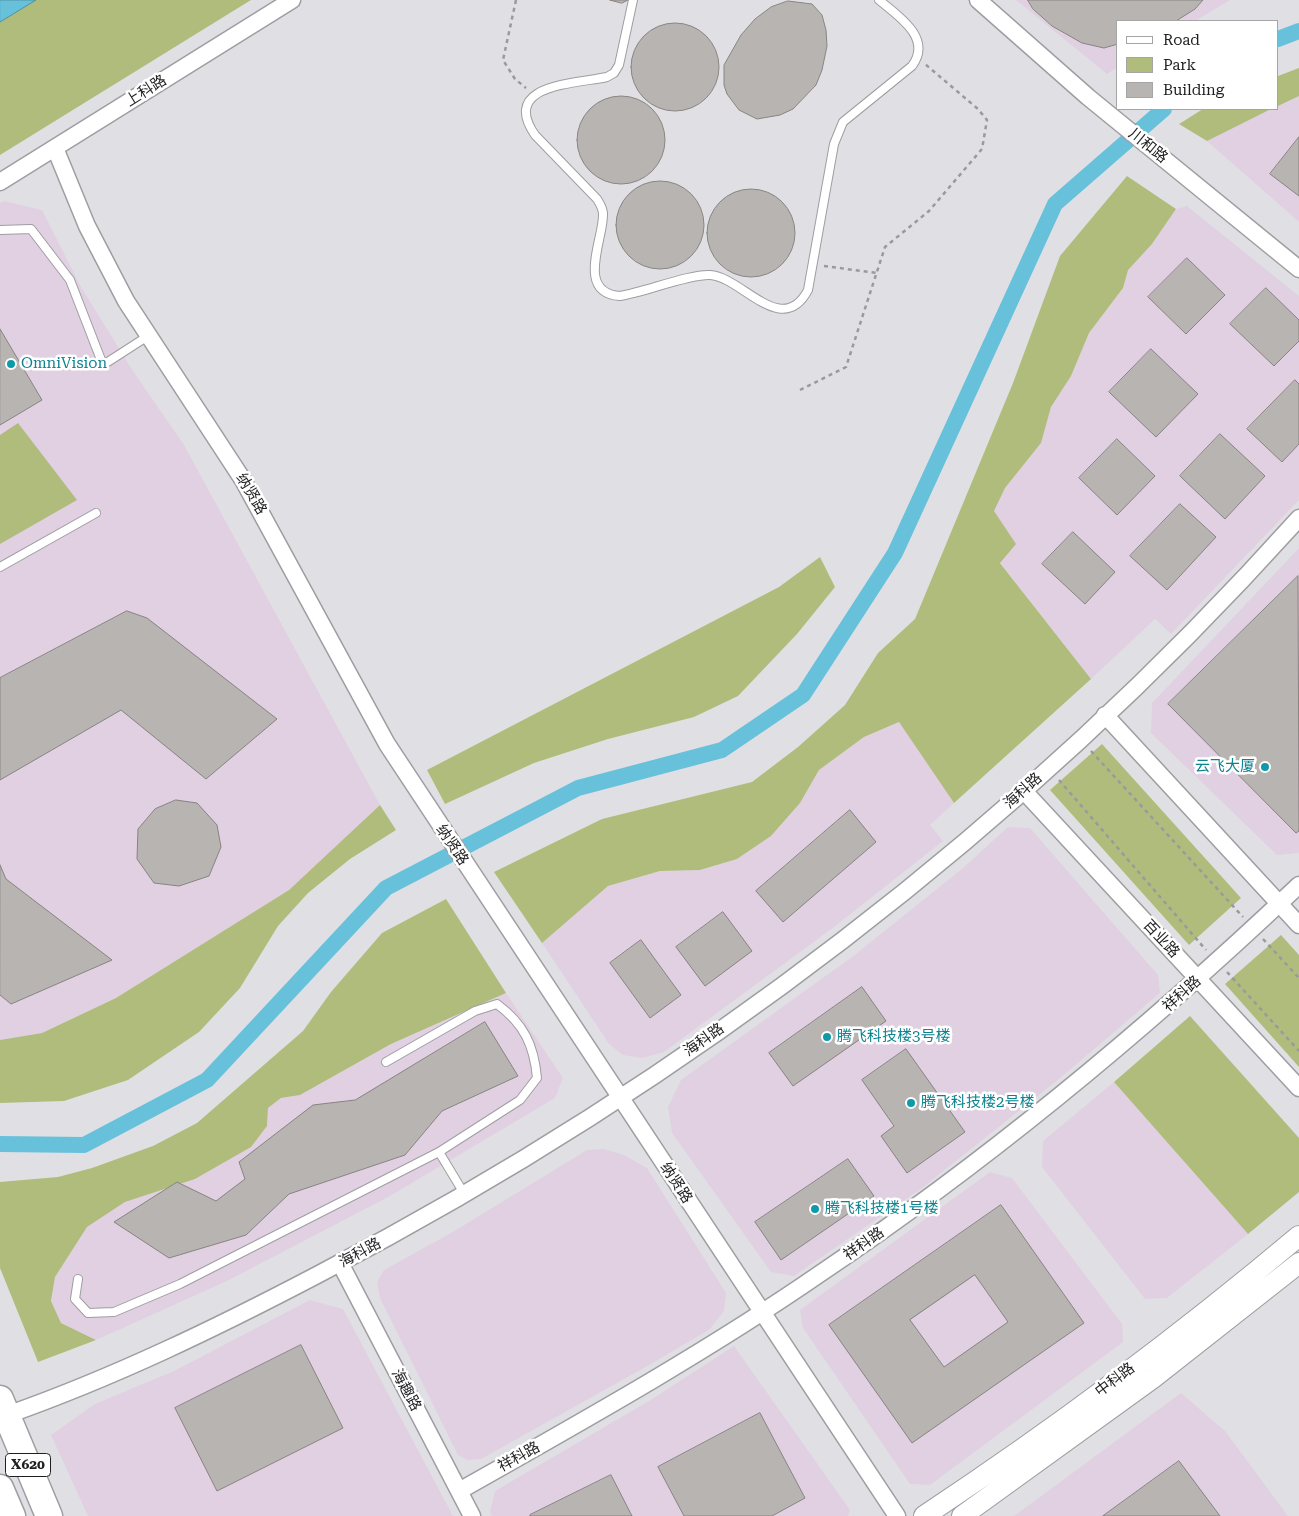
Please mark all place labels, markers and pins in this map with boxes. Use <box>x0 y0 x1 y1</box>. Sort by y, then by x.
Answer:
place label: OmniVision <box>21 355 107 373</box>
marker: OmniVision <box>5 358 17 370</box>
place label: 云飞大厦 <box>1195 758 1255 776</box>
marker: 云飞大厦 <box>1259 761 1271 773</box>
place label: 腾飞科技楼3号楼 <box>837 1028 950 1046</box>
marker: 腾飞科技楼3号楼 <box>821 1031 833 1043</box>
place label: 腾飞科技楼2号楼 <box>921 1094 1034 1112</box>
marker: 腾飞科技楼2号楼 <box>905 1097 917 1109</box>
place label: 腾飞科技楼1号楼 <box>825 1200 938 1218</box>
marker: 腾飞科技楼1号楼 <box>809 1203 821 1215</box>

